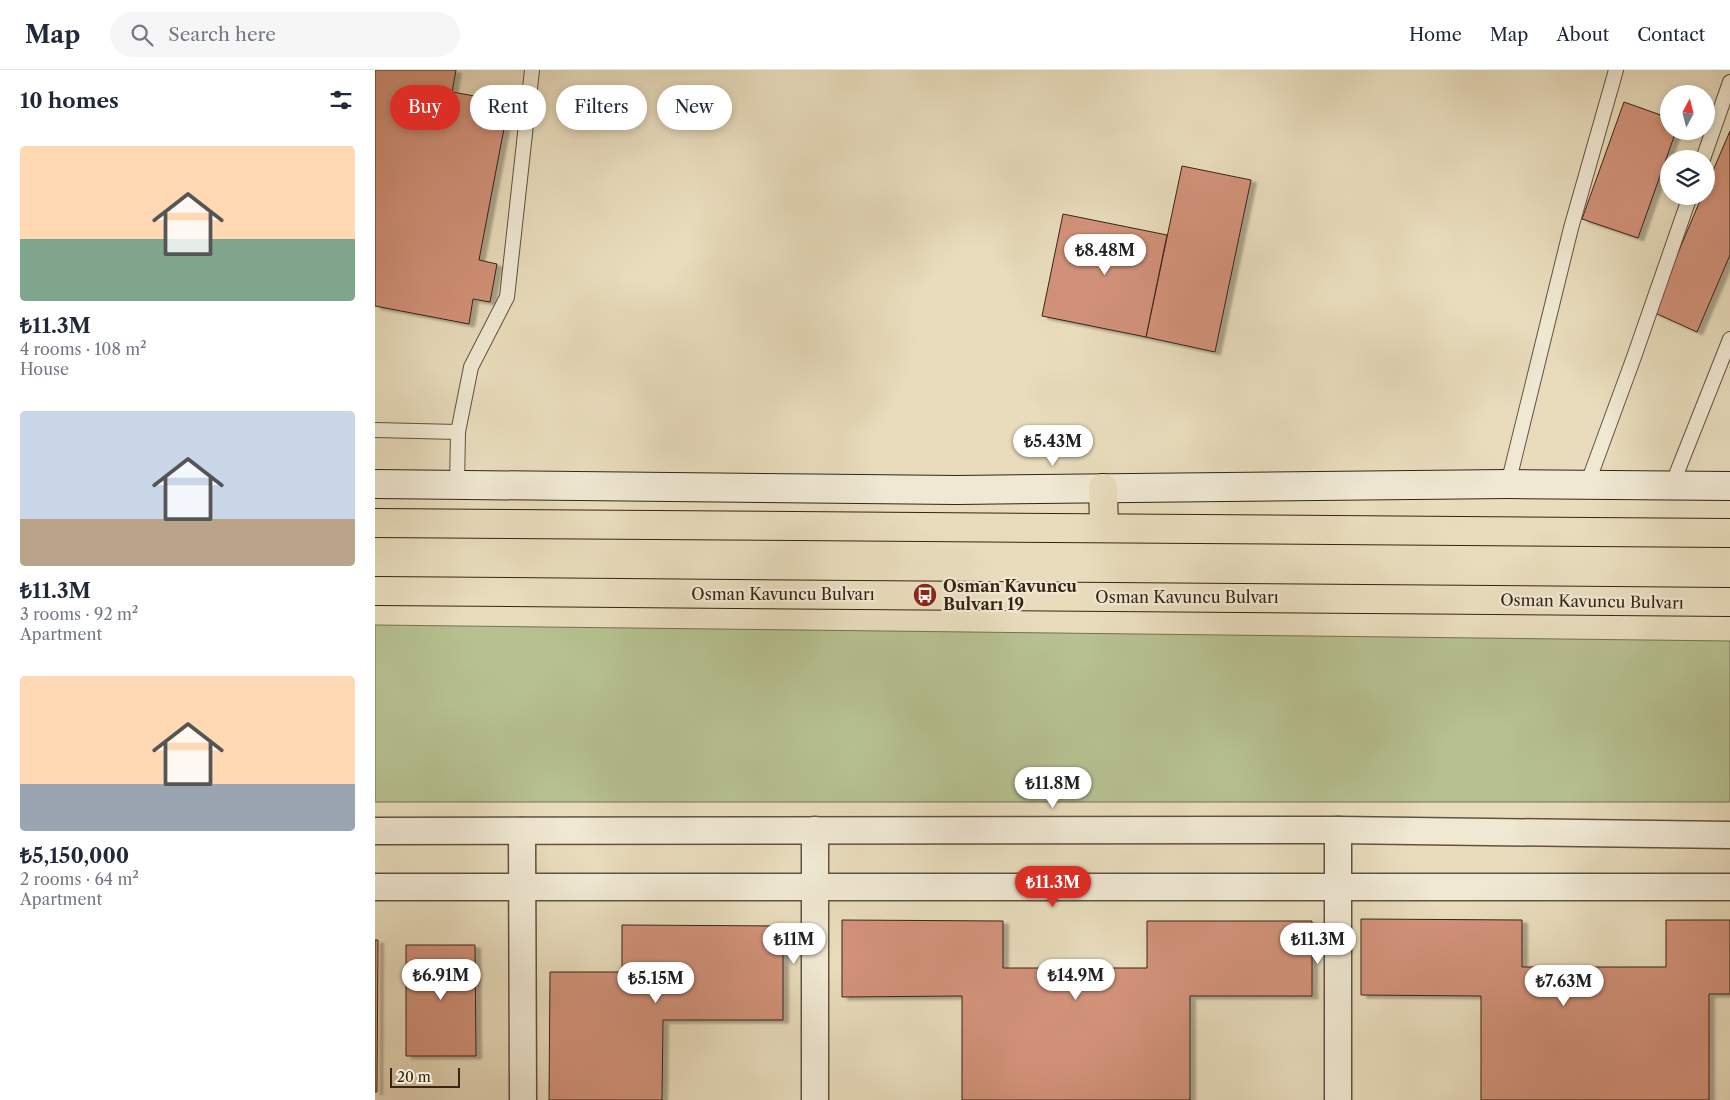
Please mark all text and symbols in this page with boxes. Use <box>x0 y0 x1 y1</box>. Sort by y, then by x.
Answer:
search box <box>110 12 460 57</box>
text: Map <box>25 20 80 49</box>
icon: search <box>128 21 156 49</box>
text: Search here <box>168 23 276 46</box>
text: Home <box>1409 24 1462 46</box>
text: Map <box>1490 24 1528 46</box>
text: About <box>1556 24 1609 46</box>
text: Contact <box>1637 24 1705 46</box>
chip: Buy <box>390 85 460 130</box>
chip: Rent <box>470 85 546 130</box>
chip: Filters <box>556 85 647 130</box>
chip: New <box>657 85 732 130</box>
north arrow <box>1660 85 1715 140</box>
map controls <box>1660 85 1715 205</box>
icon: filters <box>327 86 355 114</box>
text: 10 homes <box>20 88 119 113</box>
button: layers <box>1660 150 1715 205</box>
icon: home <box>143 179 233 269</box>
pin: ₺8.48M <box>1064 234 1146 276</box>
text: ₺8.48M <box>1075 240 1135 260</box>
text: ₺11.3M <box>20 313 91 338</box>
text: 4 rooms · 108 m² <box>20 339 147 359</box>
text: House <box>20 359 69 379</box>
pin: ₺5.43M <box>1012 424 1094 467</box>
text: ₺5.43M <box>1024 431 1082 451</box>
icon: home <box>143 444 233 534</box>
place label: Osman Kavuncu Bulvarı 19 <box>943 576 1077 614</box>
text: ₺11.3M <box>20 578 91 603</box>
bus stop icon: Osman Kavuncu Bulvarı 19 <box>912 582 938 608</box>
street label: Osman Kavuncu Bulvarı <box>691 584 875 604</box>
street label: Osman Kavuncu Bulvarı <box>1095 587 1279 607</box>
street label: Osman Kavuncu Bulvarı <box>1500 589 1684 613</box>
text: 3 rooms · 92 m² <box>20 604 138 624</box>
text: Apartment <box>20 624 102 644</box>
icon: home <box>143 709 233 799</box>
pin: ₺11.8M <box>1012 766 1094 809</box>
text: ₺11.8M <box>1026 773 1080 793</box>
text: ₺5,150,000 <box>20 843 129 868</box>
pin: ₺11.3M <box>1012 866 1094 908</box>
text: 2 rooms · 64 m² <box>20 869 139 889</box>
text: ₺11.3M <box>1026 872 1080 892</box>
text: Apartment <box>20 889 102 909</box>
pin: ₺11M <box>764 922 824 965</box>
pin: ₺11.3M <box>1277 922 1359 965</box>
text: ₺11M <box>774 929 814 949</box>
text: ₺11.3M <box>1291 929 1345 949</box>
pin: ₺6.91M <box>400 958 482 1001</box>
pin: ₺14.9M <box>1035 958 1117 1001</box>
pin: ₺5.15M <box>615 962 697 1004</box>
pin: ₺7.63M <box>1523 964 1605 1007</box>
text: ₺6.91M <box>413 965 469 985</box>
text: ₺14.9M <box>1048 965 1104 985</box>
text: ₺5.15M <box>628 968 684 988</box>
text: ₺7.63M <box>1536 971 1592 991</box>
scale bar <box>390 1065 460 1088</box>
text: 20 m <box>397 1068 431 1086</box>

